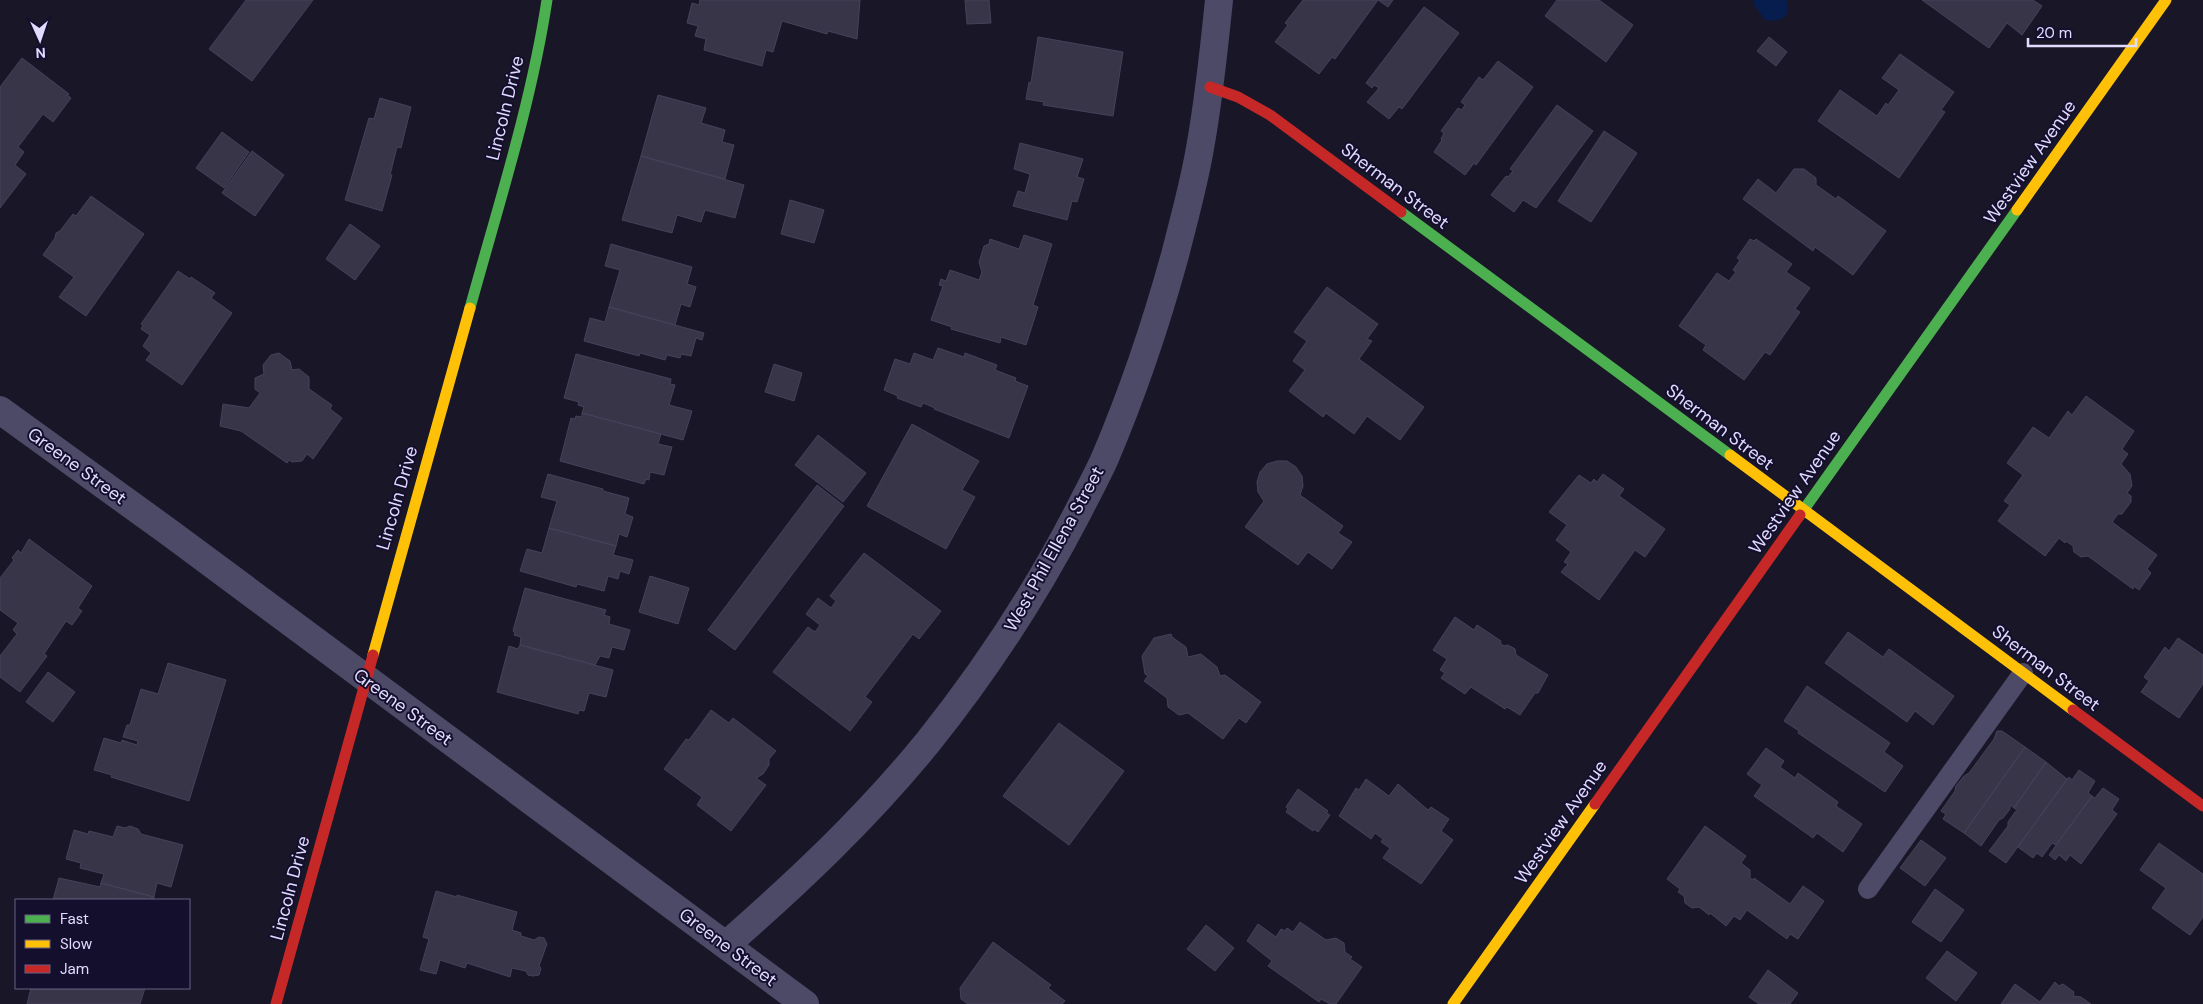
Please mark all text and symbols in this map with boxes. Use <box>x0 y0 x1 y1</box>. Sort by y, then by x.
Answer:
north arrow <box>15 15 65 65</box>
scale bar <box>2028 15 2136 47</box>
text: 20 m <box>2036 23 2072 43</box>
text: N <box>35 44 46 62</box>
street label: Lincoln Drive <box>480 53 530 163</box>
street label: Westview Avenue <box>1978 95 2082 229</box>
street label: Sherman Street <box>1336 137 1454 235</box>
street label: Sherman Street <box>1661 378 1779 476</box>
street label: Greene Street <box>23 422 131 510</box>
street label: Westview Avenue <box>1743 425 1847 559</box>
street label: Lincoln Drive <box>371 443 423 553</box>
street label: West Phil Ellena Street <box>999 462 1109 636</box>
street label: Sherman Street <box>1987 619 2105 717</box>
street label: Greene Street <box>349 663 457 751</box>
street label: Westview Avenue <box>1509 755 1613 889</box>
street label: Lincoln Drive <box>265 833 315 943</box>
legend <box>15 899 190 989</box>
street label: Greene Street <box>674 902 782 992</box>
text: Fast <box>60 909 89 929</box>
text: Slow <box>60 934 93 954</box>
text: Jam <box>60 959 89 979</box>

